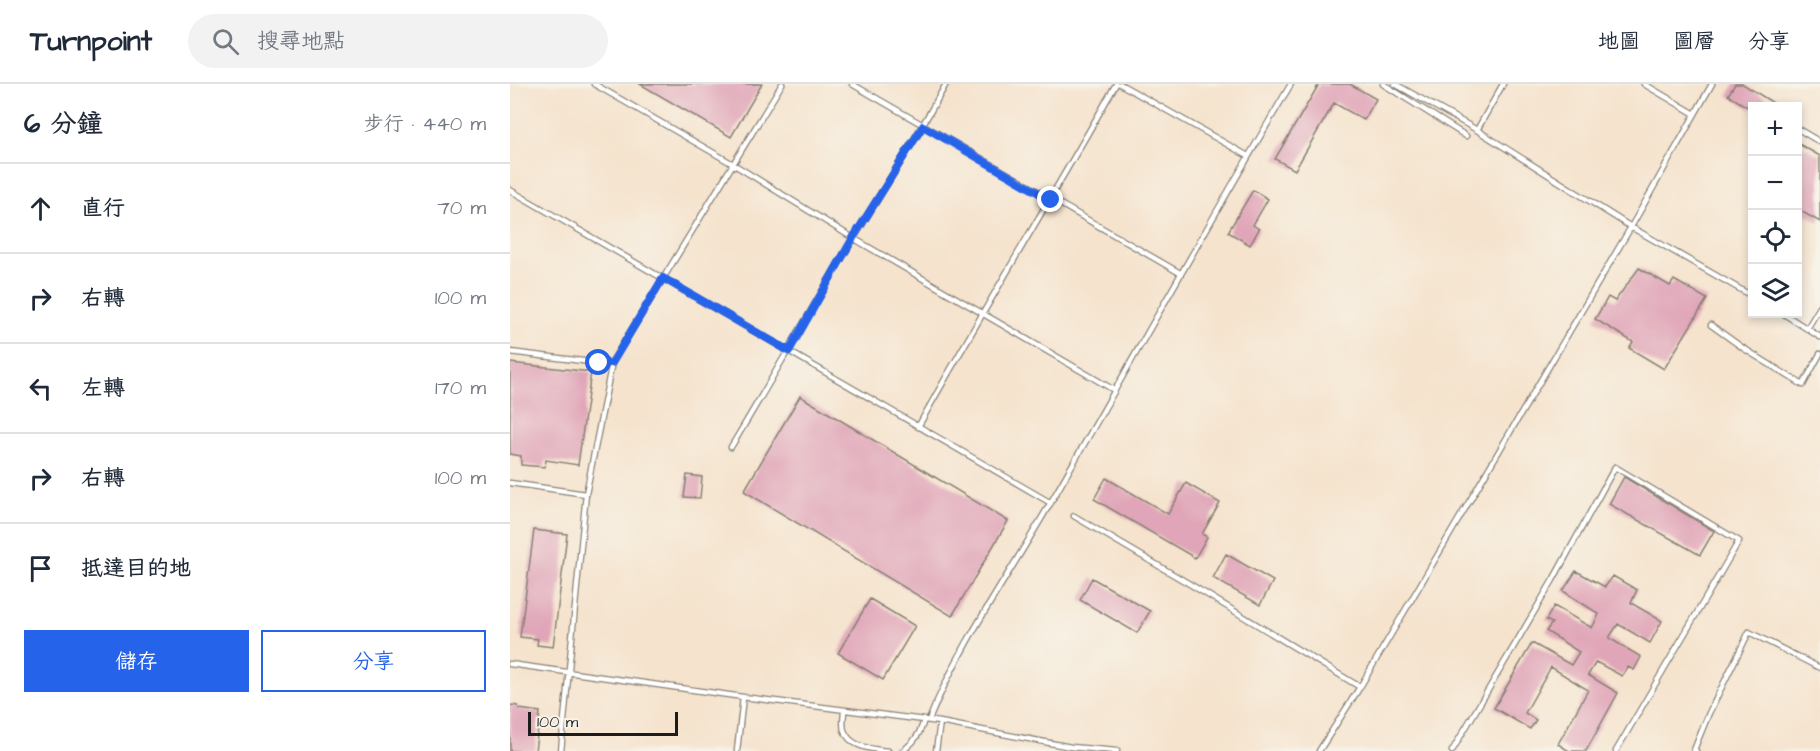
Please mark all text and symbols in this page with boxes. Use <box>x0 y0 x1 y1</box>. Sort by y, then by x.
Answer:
search box <box>188 14 608 68</box>
text: Turnpoint <box>30 22 152 61</box>
icon: search <box>209 25 242 58</box>
text: 搜尋地點 <box>257 26 345 57</box>
text: 地圖 <box>1598 27 1640 56</box>
text: 圖層 <box>1673 27 1715 56</box>
text: 分享 <box>1748 27 1790 56</box>
map controls <box>1748 102 1802 318</box>
button: + <box>1748 102 1802 156</box>
text: 6 分鐘 <box>24 106 103 142</box>
text: 步行 · 440 m <box>364 110 486 138</box>
button: − <box>1748 156 1802 210</box>
route end <box>1037 186 1063 212</box>
icon: ahead <box>24 192 57 225</box>
text: 直行 <box>81 193 125 224</box>
text: 70 m <box>438 194 486 222</box>
button: locate <box>1748 210 1802 264</box>
button: layers <box>1748 264 1802 318</box>
icon: right <box>24 282 57 315</box>
text: 右轉 <box>81 283 125 314</box>
text: 100 m <box>435 284 486 312</box>
route start <box>585 349 611 375</box>
icon: left <box>24 372 57 405</box>
text: 左轉 <box>81 373 125 404</box>
text: 170 m <box>435 374 486 402</box>
icon: right <box>24 462 57 495</box>
text: 右轉 <box>81 463 125 494</box>
text: 100 m <box>435 464 486 492</box>
icon: arrive <box>24 552 57 585</box>
text: 抵達目的地 <box>81 553 191 584</box>
button: 儲存 <box>24 630 249 692</box>
button: 分享 <box>261 630 486 692</box>
scale bar <box>528 709 678 736</box>
text: 100 m <box>537 711 578 733</box>

